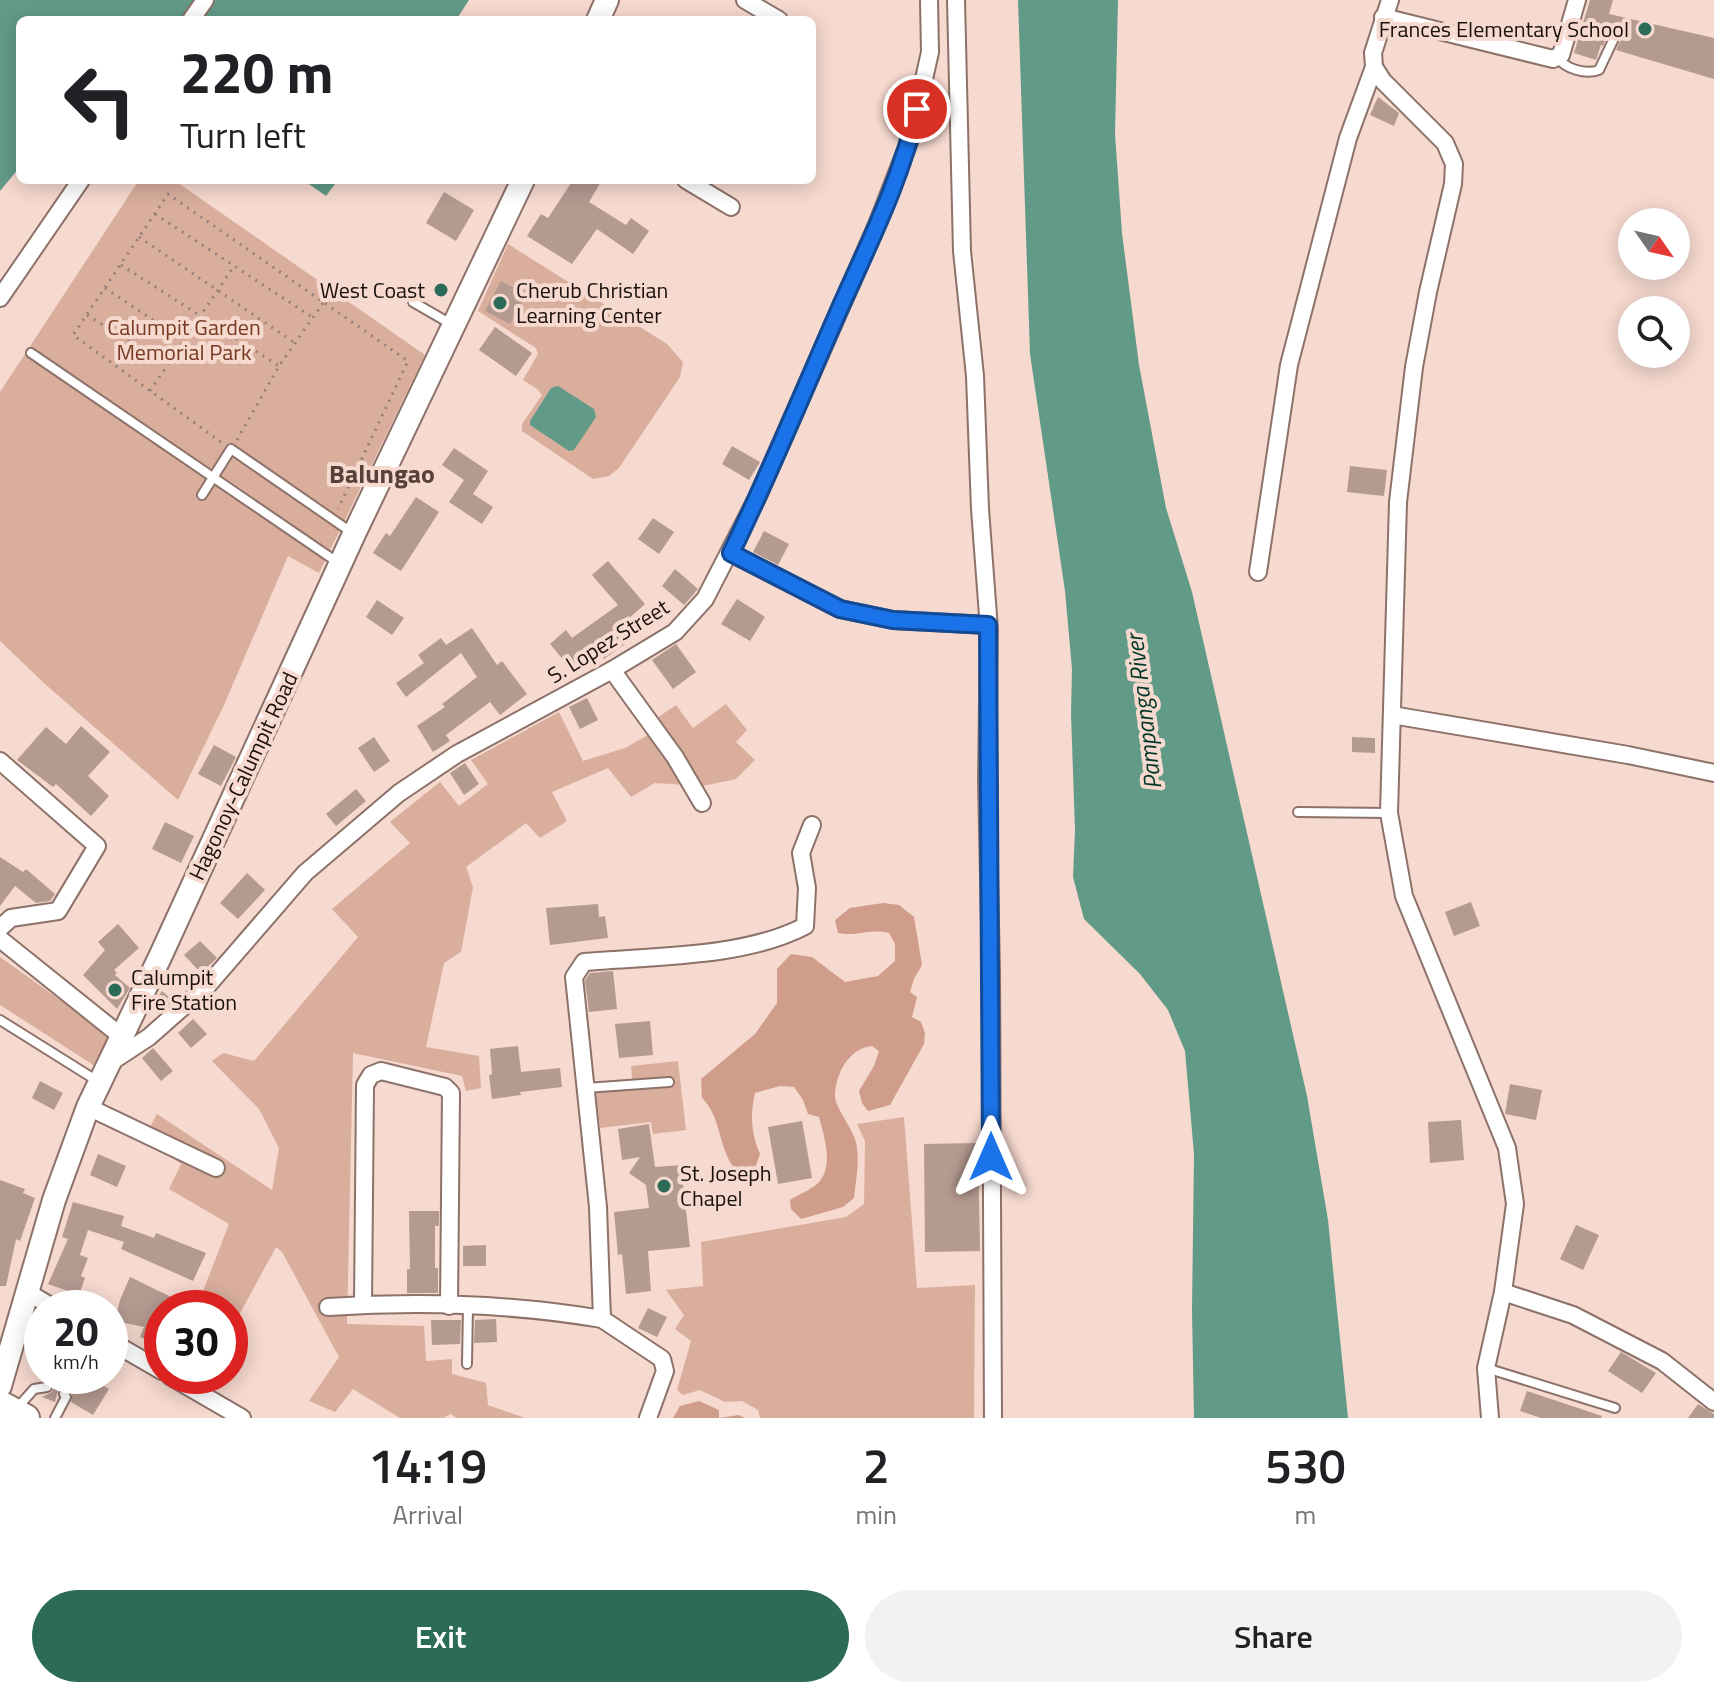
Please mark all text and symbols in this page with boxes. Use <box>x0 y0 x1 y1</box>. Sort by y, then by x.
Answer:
place label: Frances Elementary School <box>1379 12 1629 46</box>
marker: Frances Elementary School <box>1636 20 1654 38</box>
text: 220 m <box>180 30 333 115</box>
icon: left <box>48 48 152 152</box>
pin <box>883 75 951 143</box>
icon: arrive <box>895 87 939 131</box>
text: Turn left <box>180 107 306 162</box>
north arrow <box>1618 208 1690 280</box>
map controls <box>1618 208 1690 368</box>
place label: West Coast <box>320 273 425 307</box>
place label: Cherub Christian Learning Center <box>516 273 668 332</box>
marker: West Coast <box>432 281 450 299</box>
marker: Cherub Christian Learning Center <box>491 294 509 312</box>
button: search <box>1618 296 1690 368</box>
park label: Calumpit Garden Memorial Park <box>107 310 261 369</box>
district label: Balungao <box>329 454 435 493</box>
street label: S. Lopez Street <box>541 590 676 692</box>
water label: Pampanga River <box>1115 629 1170 792</box>
street label: Hagonoy-Calumpit Road <box>180 666 306 886</box>
place label: Calumpit Fire Station <box>131 960 237 1019</box>
marker: Calumpit Fire Station <box>106 981 124 999</box>
position arrow <box>949 1115 1033 1199</box>
place label: St. Joseph Chapel <box>680 1156 772 1215</box>
marker: St. Joseph Chapel <box>655 1177 673 1195</box>
speed limit sign: 30 <box>144 1290 248 1394</box>
text: 20 <box>54 1301 98 1362</box>
text: km/h <box>53 1346 99 1377</box>
text: 14:19 <box>368 1429 487 1502</box>
text: 2 <box>863 1429 890 1502</box>
text: 530 <box>1265 1429 1346 1502</box>
text: Arrival <box>392 1495 463 1534</box>
text: min <box>855 1495 897 1534</box>
text: m <box>1295 1495 1316 1534</box>
button: Exit <box>32 1590 849 1682</box>
button: Share <box>865 1590 1682 1682</box>

